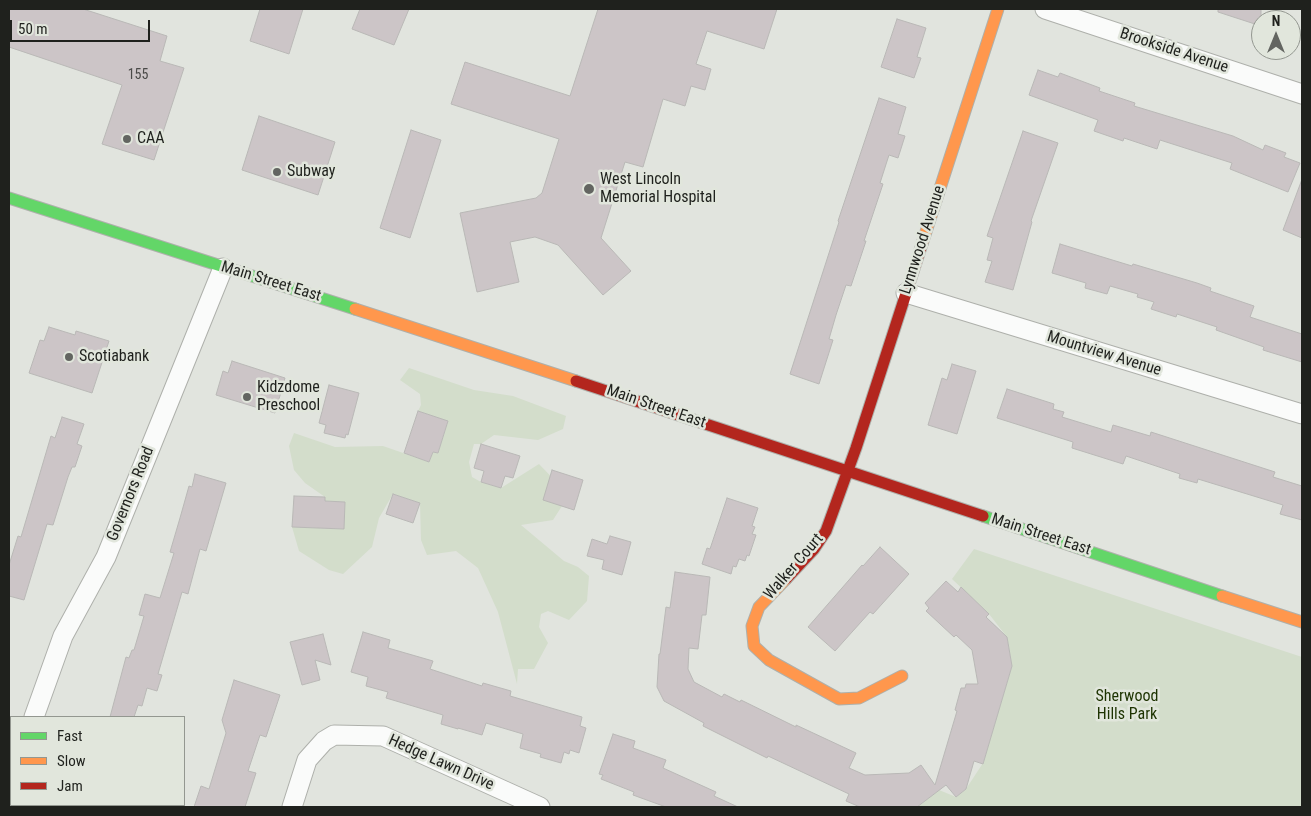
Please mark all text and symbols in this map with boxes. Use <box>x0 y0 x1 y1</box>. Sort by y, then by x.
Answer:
scale bar <box>12 10 152 42</box>
north arrow <box>1251 10 1301 60</box>
text: N <box>1272 13 1280 29</box>
text: 50 m <box>18 20 48 38</box>
street label: Brookside Avenue <box>1117 24 1231 78</box>
house number: 155 <box>128 67 148 83</box>
place label: CAA <box>137 129 165 149</box>
marker: CAA <box>121 133 133 145</box>
place label: Subway <box>287 162 336 182</box>
marker: Subway <box>271 166 283 178</box>
place label: West Lincoln Memorial Hospital <box>600 170 716 208</box>
marker: West Lincoln Memorial Hospital <box>582 182 596 196</box>
street label: Lynnwood Avenue <box>896 183 950 297</box>
street label: Main Street East <box>219 258 323 306</box>
street label: Mountview Avenue <box>1045 327 1163 381</box>
place label: Scotiabank <box>79 347 149 367</box>
marker: Scotiabank <box>63 351 75 363</box>
place label: Kidzdome Preschool <box>257 378 320 416</box>
street label: Main Street East <box>604 381 708 433</box>
marker: Kidzdome Preschool <box>241 391 253 403</box>
street label: Governors Road <box>103 444 159 544</box>
street label: Main Street East <box>989 510 1093 560</box>
street label: Walker Court <box>760 530 828 604</box>
park label: Sherwood Hills Park <box>1096 687 1158 725</box>
legend <box>10 716 185 806</box>
text: Fast <box>57 727 82 745</box>
street label: Hedge Lawn Drive <box>385 731 497 795</box>
text: Slow <box>57 752 86 770</box>
text: Jam <box>57 777 83 795</box>

